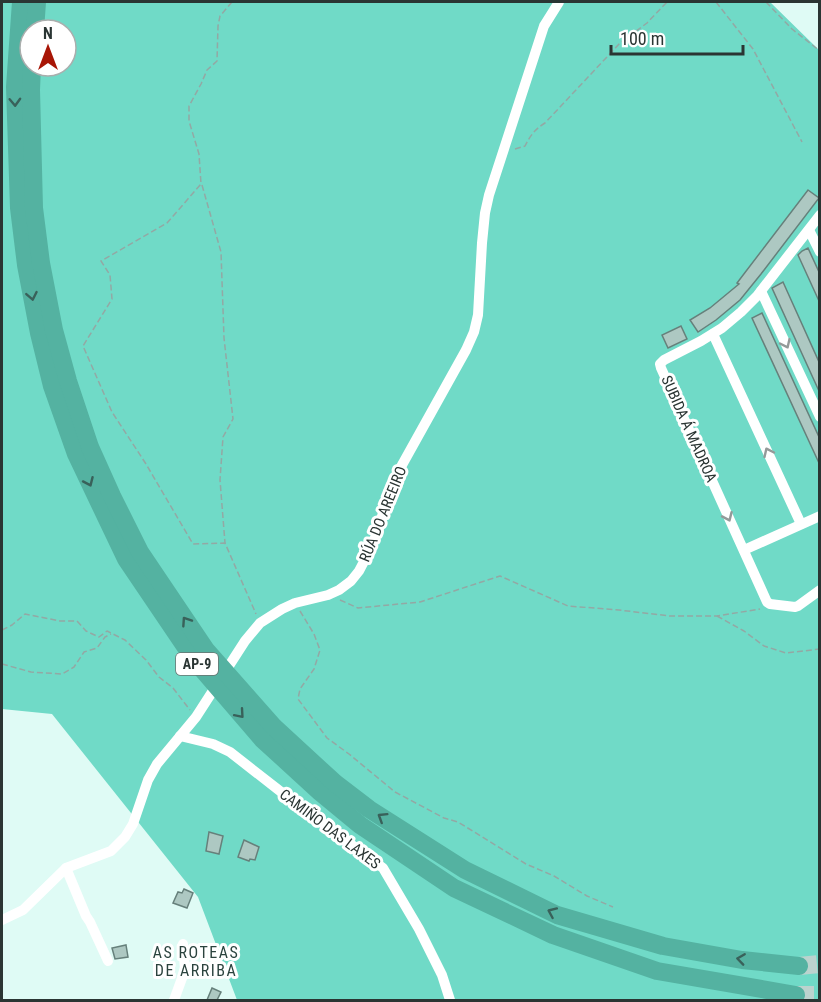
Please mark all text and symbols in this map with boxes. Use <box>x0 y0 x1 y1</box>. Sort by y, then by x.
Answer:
north arrow <box>18 18 78 78</box>
scale bar <box>611 18 743 56</box>
text: N <box>43 24 53 43</box>
text: 100 m <box>620 28 664 49</box>
one-way arrow <box>9 97 22 106</box>
one-way arrow <box>25 290 38 300</box>
one-way arrow <box>778 338 790 349</box>
street label: SUBIDA Á MADROA <box>657 373 721 485</box>
one-way arrow <box>763 447 775 458</box>
street label: RÚA DO AREEIRO <box>356 464 410 564</box>
one-way arrow <box>81 475 93 486</box>
one-way arrow <box>721 510 733 521</box>
one-way arrow <box>183 616 194 627</box>
road number: AP-9 <box>176 653 218 675</box>
one-way arrow <box>233 707 244 718</box>
street label: CAMIÑO DAS LAXES <box>276 785 384 873</box>
one-way arrow <box>378 813 389 824</box>
one-way arrow <box>548 907 559 919</box>
district label: AS ROTEAS DE ARRIBA <box>153 943 239 980</box>
one-way arrow <box>736 954 745 966</box>

